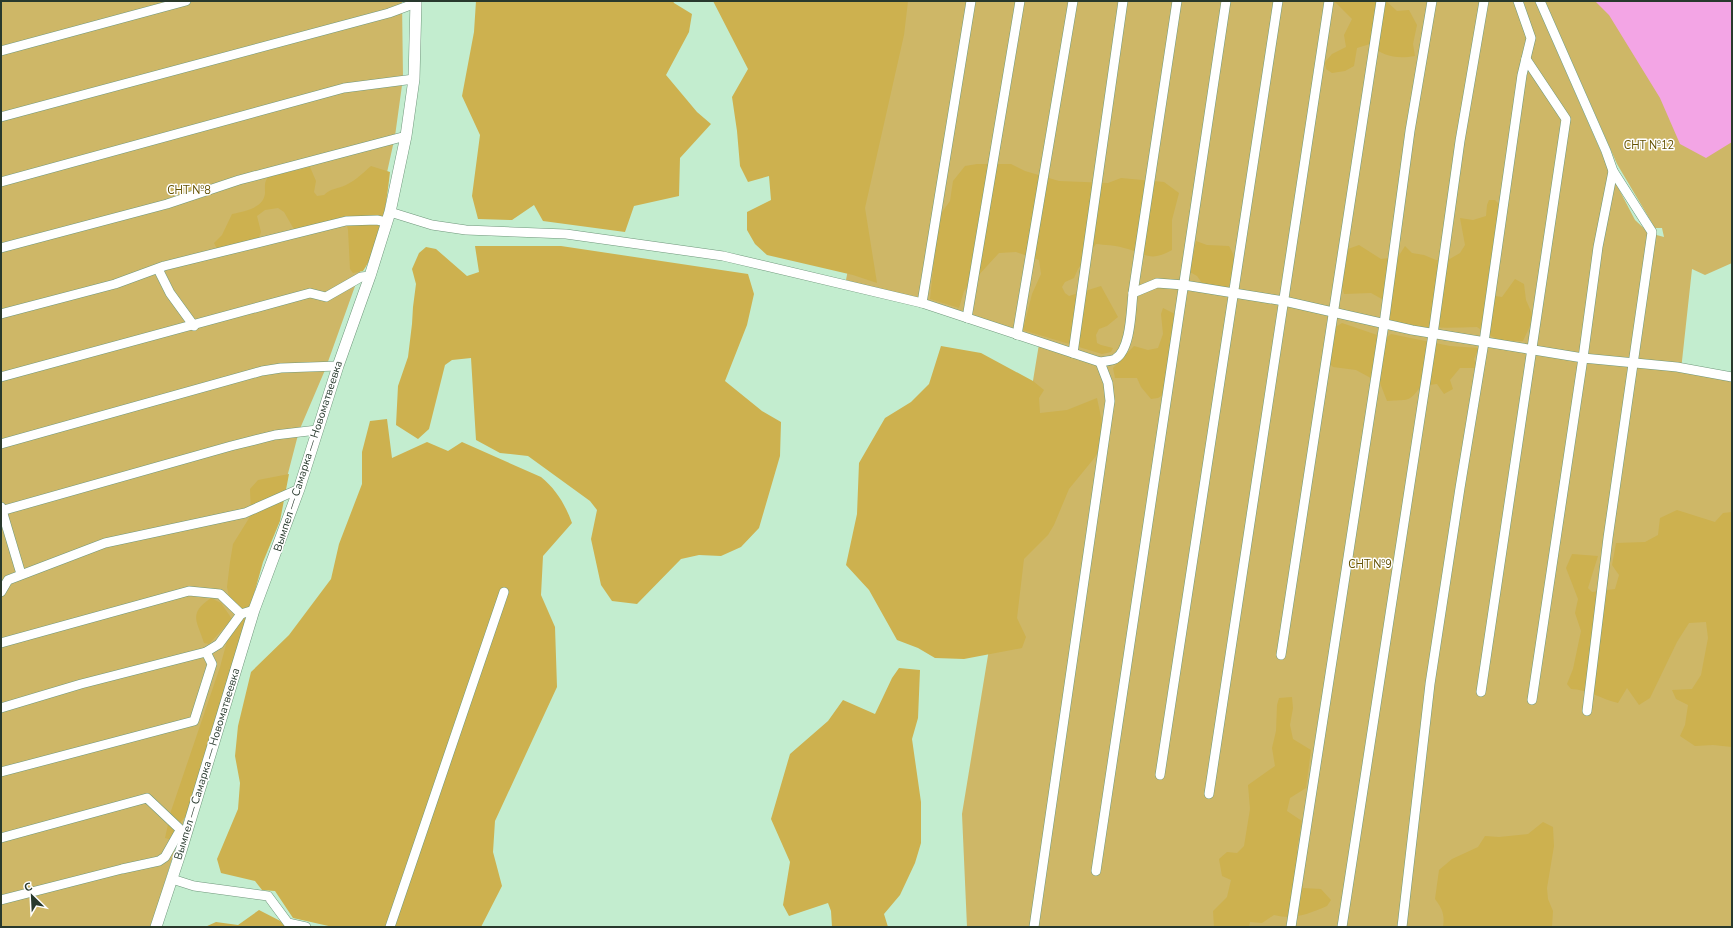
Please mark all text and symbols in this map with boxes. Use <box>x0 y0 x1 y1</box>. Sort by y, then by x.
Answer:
park label: СНТ №12 <box>1624 138 1674 153</box>
park label: СНТ №8 <box>167 183 211 198</box>
street label: Вымпел — Самарка — Новоматвеевка <box>270 359 346 553</box>
park label: СНТ №9 <box>1348 557 1392 572</box>
street label: Вымпел — Самарка — Новоматвеевка <box>171 666 243 862</box>
north arrow <box>12 876 52 916</box>
text: С <box>22 879 35 896</box>

